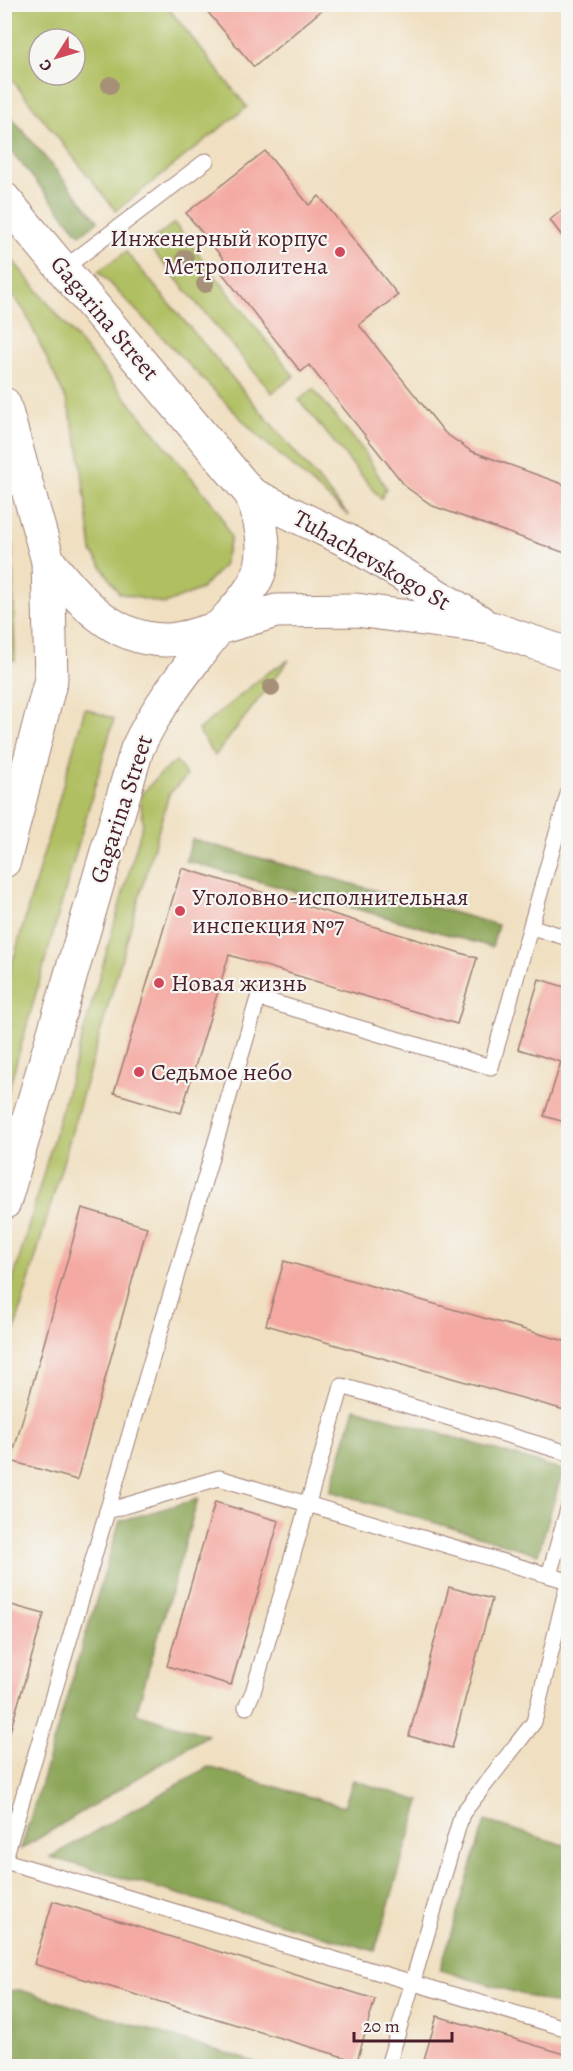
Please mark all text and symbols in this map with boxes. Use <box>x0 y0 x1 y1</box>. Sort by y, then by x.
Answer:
north arrow <box>27 27 87 87</box>
text: С <box>34 55 58 76</box>
place label: Инженерный корпус Метрополитена <box>110 222 328 282</box>
marker: Инженерный корпус Метрополитена <box>333 245 347 259</box>
street label: Gagarina Street <box>43 249 167 387</box>
street label: Tuhachevskogo St <box>288 502 456 618</box>
street label: Gagarina Street <box>82 731 160 887</box>
place label: Уголовно-исполнительная инспекция №7 <box>192 881 469 941</box>
marker: Уголовно-исполнительная инспекция №7 <box>173 904 187 918</box>
place label: Новая жизнь <box>171 967 307 999</box>
marker: Новая жизнь <box>152 976 166 990</box>
place label: Седьмое небо <box>151 1056 292 1088</box>
marker: Седьмое небо <box>132 1065 146 1079</box>
scale bar <box>354 2005 452 2043</box>
text: 20 m <box>363 2014 400 2038</box>

